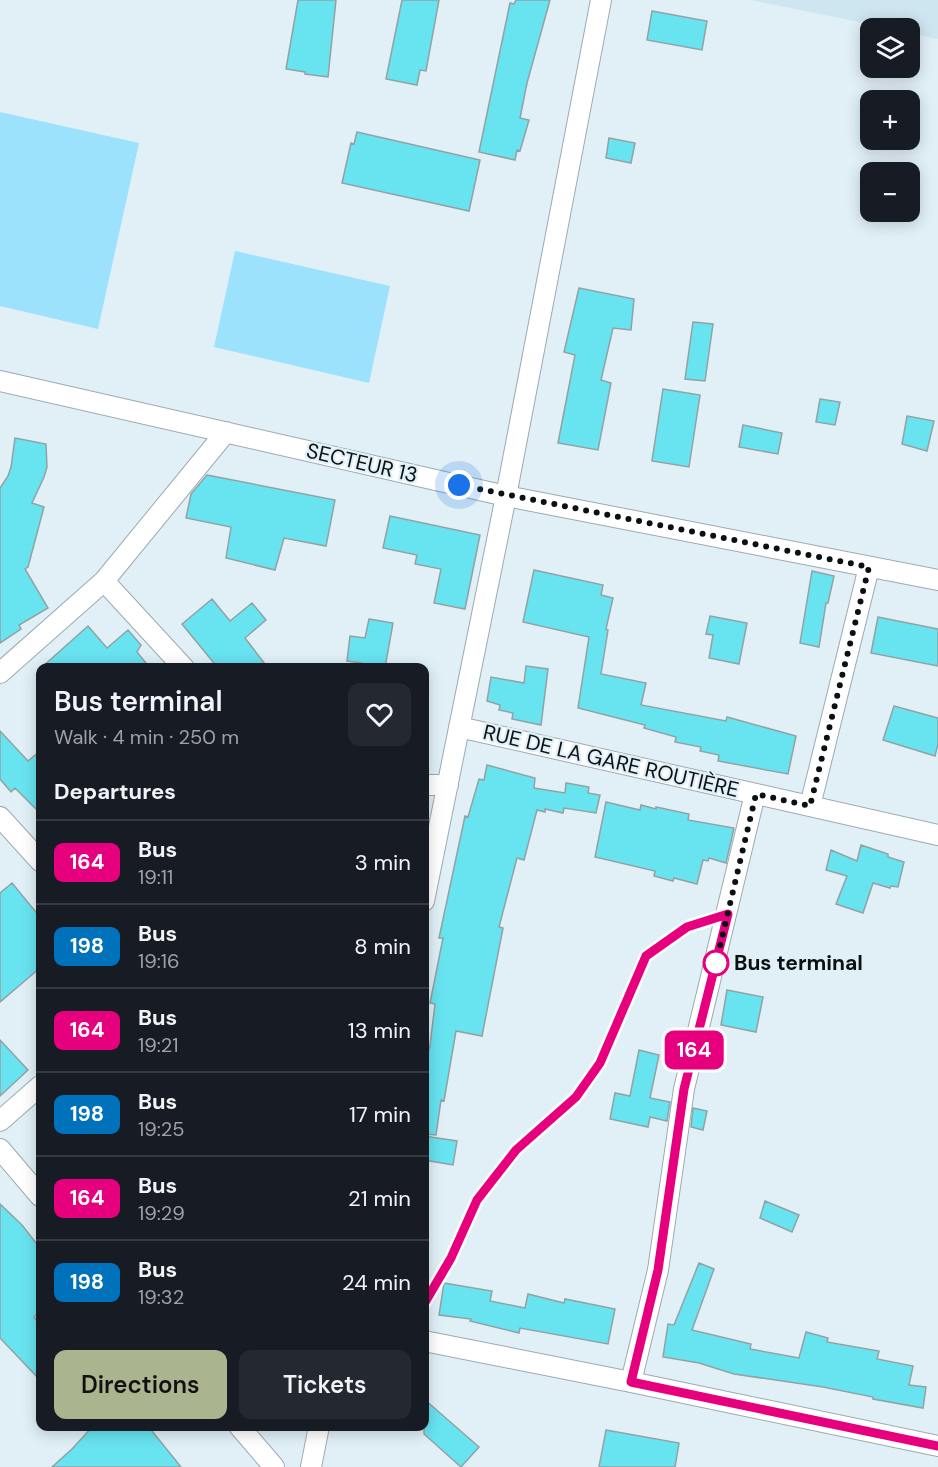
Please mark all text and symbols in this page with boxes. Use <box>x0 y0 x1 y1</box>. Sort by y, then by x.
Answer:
map controls <box>860 18 920 222</box>
button: layers <box>860 18 920 78</box>
button: + <box>860 90 920 150</box>
button: − <box>860 162 920 222</box>
street label: SECTEUR 13 <box>304 437 420 489</box>
your location <box>444 470 474 500</box>
text: Bus terminal <box>54 683 223 720</box>
button: heart <box>348 683 411 746</box>
street label: RUE DE LA GARE ROUTIÈRE <box>481 718 741 804</box>
text: Walk · 4 min · 250 m <box>54 724 239 750</box>
text: Departures <box>54 777 176 806</box>
text: Bus <box>138 835 177 864</box>
text: 164 <box>70 848 104 876</box>
text: 3 min <box>355 848 411 877</box>
text: 19:11 <box>138 864 173 890</box>
text: Bus <box>138 919 177 948</box>
text: 198 <box>70 932 104 960</box>
text: 8 min <box>354 932 411 961</box>
text: 19:16 <box>138 948 180 974</box>
place label: Bus terminal <box>734 949 863 977</box>
marker: Bus terminal <box>703 950 729 976</box>
text: Bus <box>138 1003 177 1032</box>
text: 164 <box>70 1016 104 1044</box>
text: 13 min <box>348 1016 411 1045</box>
line badge: 164 <box>660 1030 728 1070</box>
text: 19:21 <box>138 1032 179 1058</box>
text: 164 <box>677 1036 711 1064</box>
text: Bus <box>138 1087 177 1116</box>
text: 198 <box>70 1100 104 1128</box>
text: 17 min <box>349 1100 411 1129</box>
text: 19:25 <box>138 1116 185 1142</box>
text: Bus <box>138 1171 177 1200</box>
text: 164 <box>70 1184 104 1212</box>
text: 21 min <box>348 1184 411 1213</box>
text: 19:29 <box>138 1200 185 1226</box>
text: Bus <box>138 1255 177 1284</box>
text: 198 <box>70 1268 104 1296</box>
text: 24 min <box>342 1268 411 1297</box>
text: 19:32 <box>138 1284 184 1310</box>
button: Directions <box>54 1350 227 1419</box>
button: Tickets <box>239 1350 411 1419</box>

